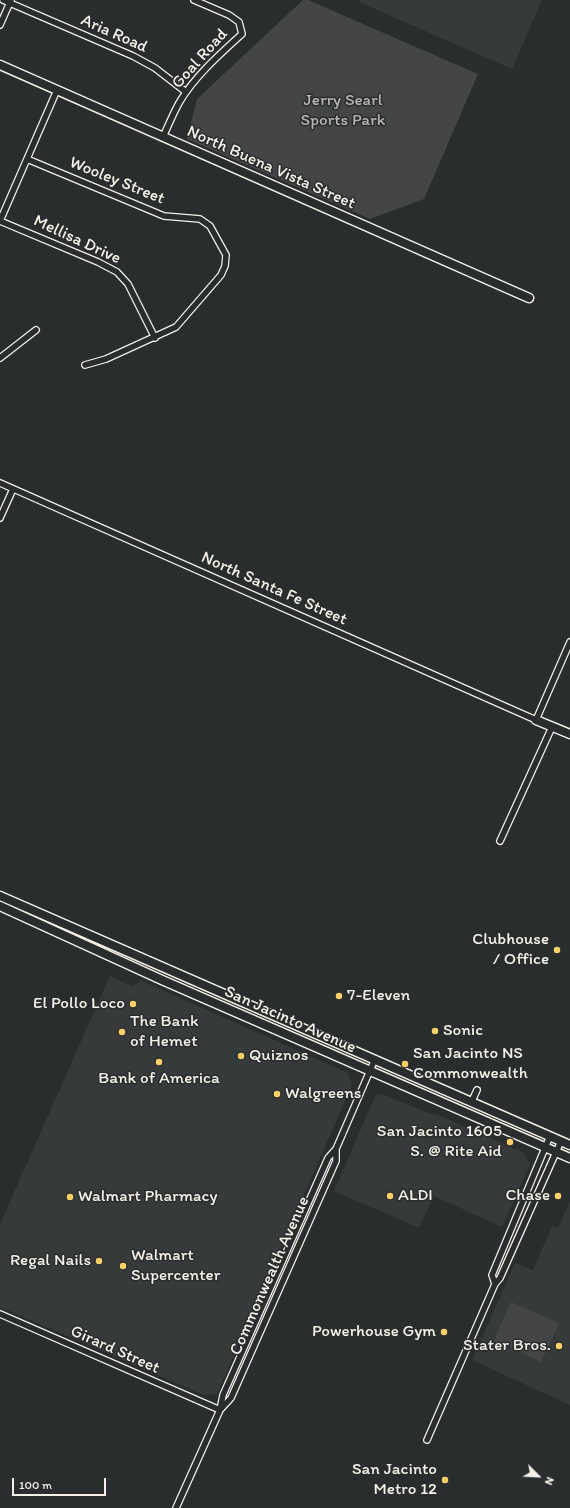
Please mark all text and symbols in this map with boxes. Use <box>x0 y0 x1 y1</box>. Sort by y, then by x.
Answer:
street label: Aria Road <box>78 10 150 58</box>
street label: Goal Road <box>168 25 232 93</box>
park label: Jerry Searl Sports Park <box>301 91 385 131</box>
street label: North Buena Vista Street <box>184 122 358 214</box>
street label: Wooley Street <box>66 153 168 209</box>
street label: Mellisa Drive <box>30 211 124 269</box>
street label: North Santa Fe Street <box>198 548 350 630</box>
place label: Clubhouse / Office <box>472 930 549 970</box>
marker: Clubhouse / Office <box>552 945 562 955</box>
street label: San Jacinto Avenue <box>221 982 359 1058</box>
place label: 7-Eleven <box>347 986 410 1006</box>
marker: 7-Eleven <box>334 991 344 1001</box>
place label: El Pollo Loco <box>33 994 125 1014</box>
marker: El Pollo Loco <box>128 999 138 1009</box>
place label: The Bank of Hemet <box>130 1012 199 1052</box>
place label: Sonic <box>443 1021 483 1041</box>
marker: Sonic <box>430 1026 440 1036</box>
marker: The Bank of Hemet <box>117 1027 127 1037</box>
place label: San Jacinto NS Commonwealth <box>413 1044 528 1084</box>
place label: Quiznos <box>249 1046 308 1066</box>
marker: Quiznos <box>236 1051 246 1061</box>
marker: Bank of America <box>154 1057 164 1067</box>
marker: San Jacinto NS Commonwealth <box>400 1059 410 1069</box>
place label: Bank of America <box>98 1069 220 1089</box>
place label: Walgreens <box>285 1084 361 1104</box>
marker: Walgreens <box>272 1089 282 1099</box>
place label: San Jacinto 1605 S. @ Rite Aid <box>377 1122 502 1162</box>
marker: San Jacinto 1605 S. @ Rite Aid <box>505 1137 515 1147</box>
place label: ALDI <box>398 1186 433 1206</box>
place label: Chase <box>505 1186 550 1206</box>
place label: Walmart Pharmacy <box>78 1187 217 1207</box>
marker: ALDI <box>385 1191 395 1201</box>
marker: Chase <box>553 1191 563 1201</box>
marker: Walmart Pharmacy <box>65 1192 75 1202</box>
street label: Commonwealth Avenue <box>226 1193 314 1359</box>
place label: Walmart Supercenter <box>131 1246 220 1286</box>
place label: Regal Nails <box>10 1251 91 1271</box>
marker: Regal Nails <box>94 1256 104 1266</box>
marker: Walmart Supercenter <box>118 1261 128 1271</box>
street label: Girard Street <box>67 1321 163 1379</box>
place label: Powerhouse Gym <box>312 1322 436 1342</box>
marker: Powerhouse Gym <box>439 1327 449 1337</box>
place label: Stater Bros. <box>463 1336 551 1356</box>
marker: Stater Bros. <box>554 1341 564 1351</box>
north arrow <box>518 1456 558 1496</box>
place label: San Jacinto Metro 12 <box>352 1460 437 1500</box>
scale bar <box>14 1470 108 1496</box>
marker: San Jacinto Metro 12 <box>440 1475 450 1485</box>
text: N <box>542 1475 557 1487</box>
text: 100 m <box>19 1478 52 1492</box>

